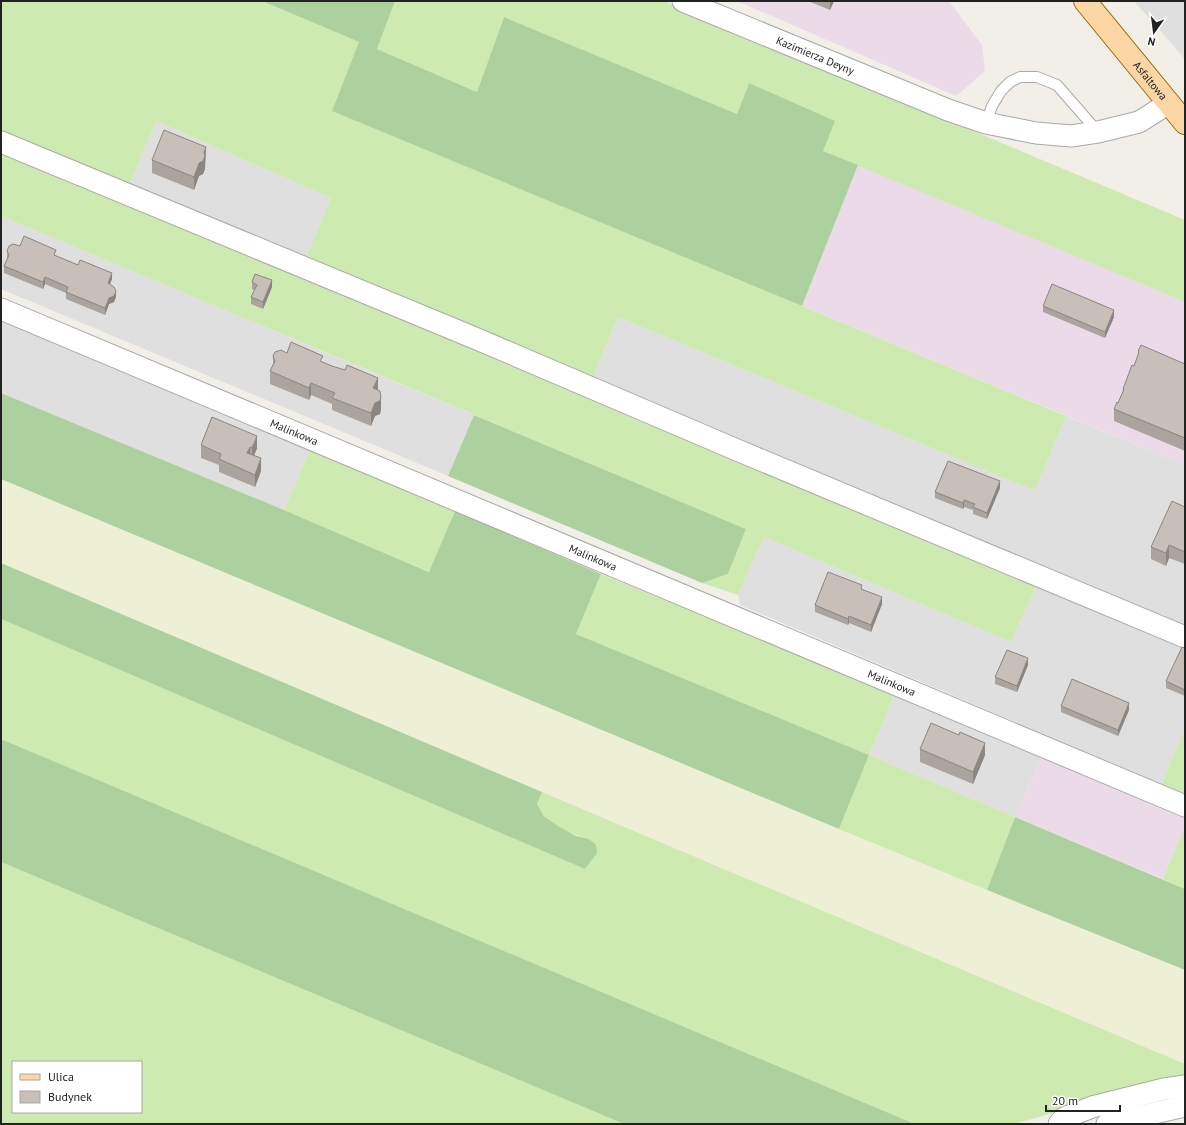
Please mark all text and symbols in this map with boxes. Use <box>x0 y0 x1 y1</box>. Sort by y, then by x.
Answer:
north arrow <box>1134 12 1174 52</box>
street label: Kazimierza Deyny <box>774 33 857 78</box>
text: N <box>1146 34 1157 49</box>
street label: Asfaltowa <box>1130 58 1170 103</box>
street label: Malinkowa <box>268 416 320 448</box>
street label: Malinkowa <box>567 541 619 574</box>
street label: Malinkowa <box>866 667 918 699</box>
legend <box>12 1061 142 1113</box>
text: Ulica <box>48 1069 74 1084</box>
scale bar <box>1046 1087 1120 1113</box>
text: Budynek <box>48 1089 92 1104</box>
text: 20 m <box>1052 1093 1078 1108</box>

